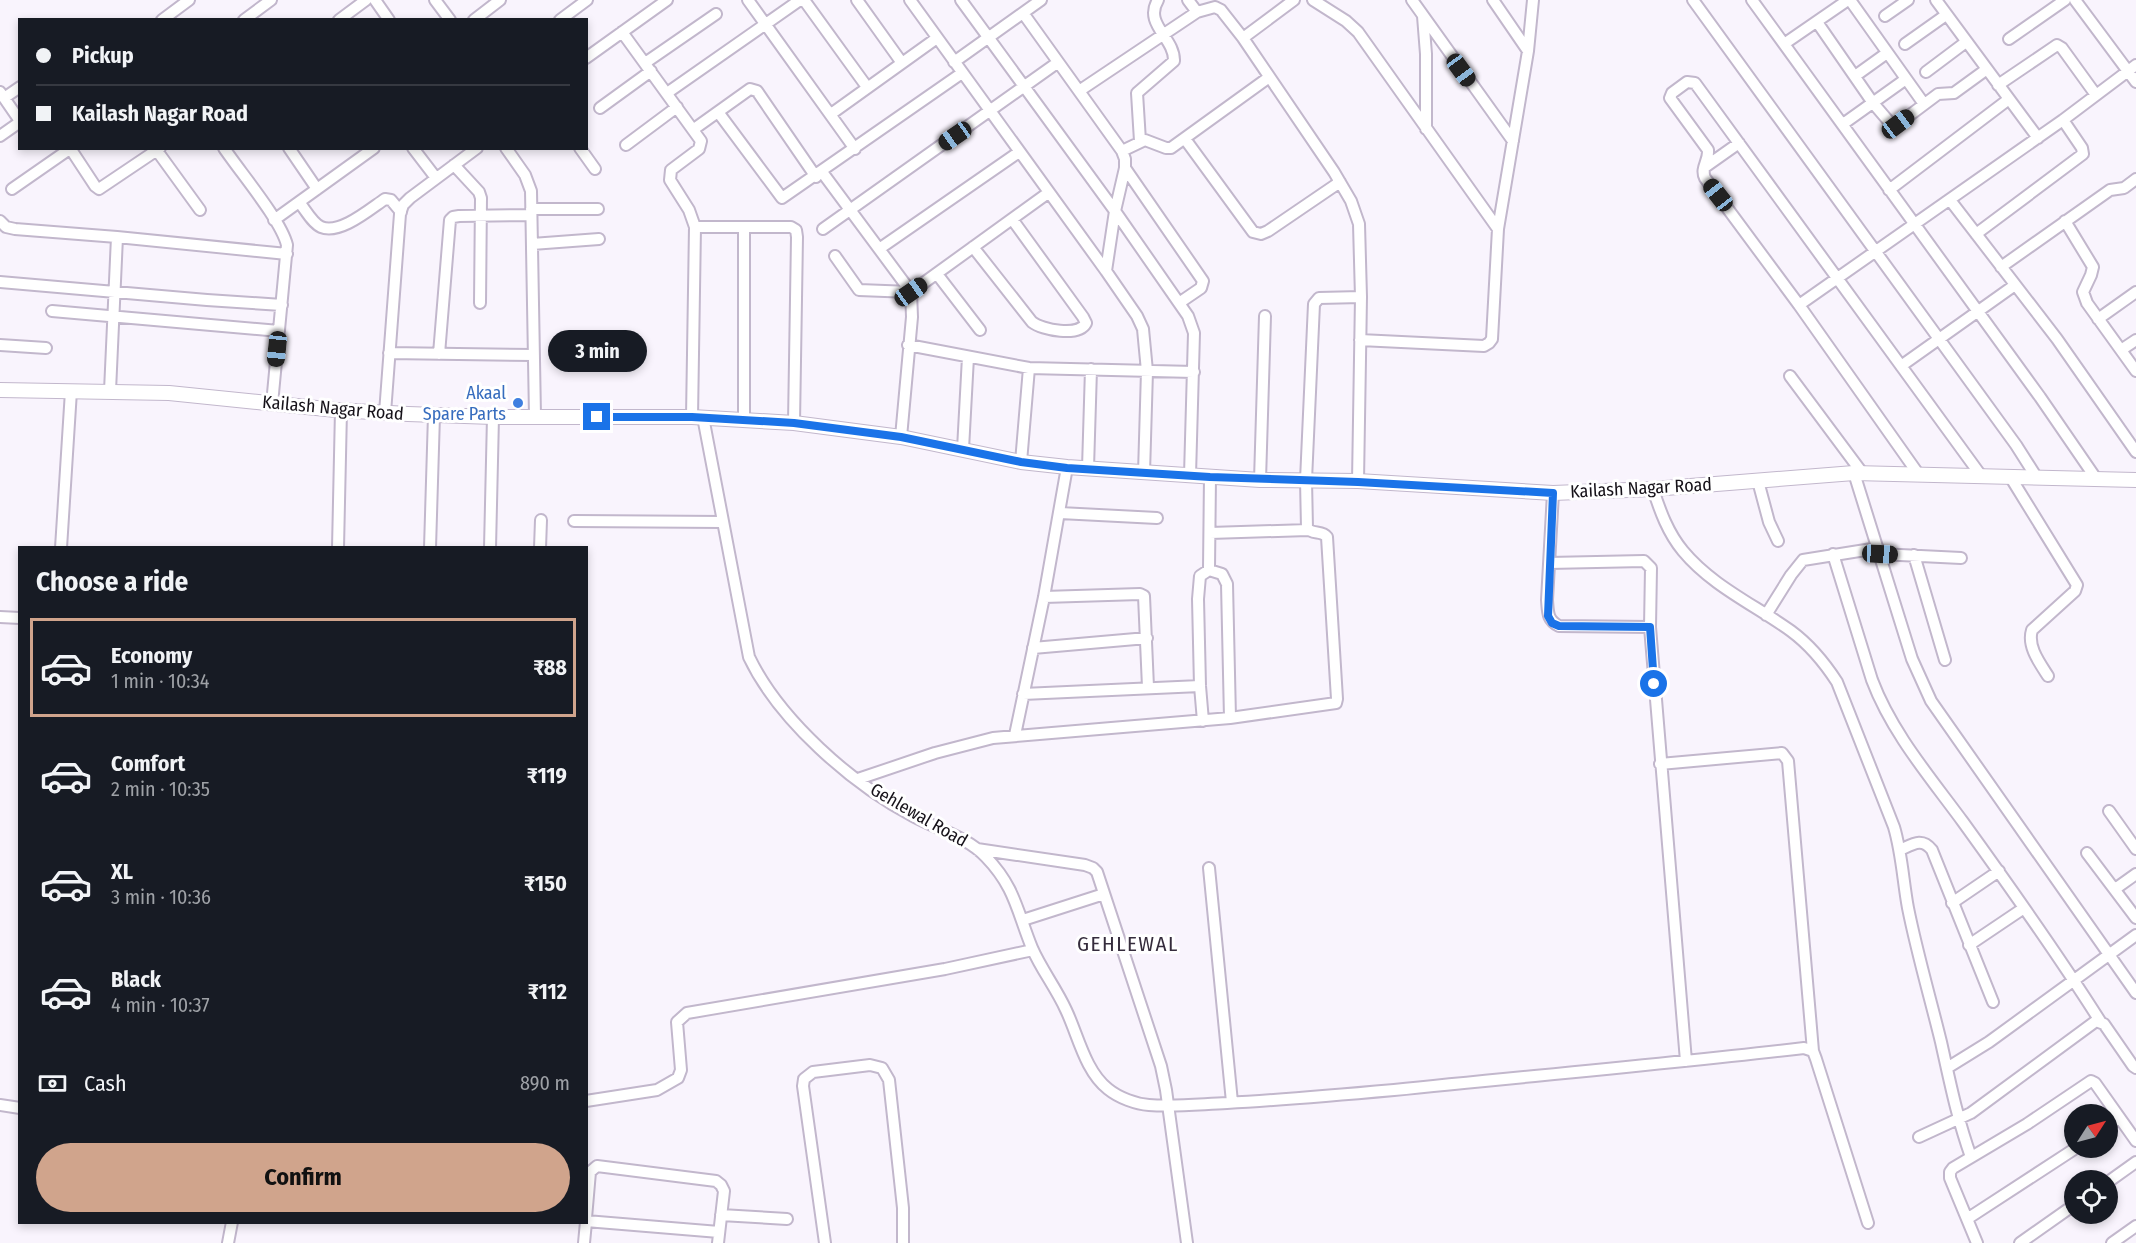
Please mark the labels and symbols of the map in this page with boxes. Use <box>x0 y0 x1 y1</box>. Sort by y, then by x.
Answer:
car <box>1443 50 1479 90</box>
car <box>1878 106 1918 142</box>
car <box>935 118 975 154</box>
car <box>1700 175 1736 215</box>
car <box>891 274 931 310</box>
car <box>266 330 288 368</box>
callout: 3 min <box>548 330 646 372</box>
place label: Akaal Spare Parts <box>423 382 506 425</box>
street label: Kailash Nagar Road <box>261 391 405 425</box>
marker: Akaal Spare Parts <box>511 396 525 410</box>
route end <box>583 403 610 430</box>
street label: Kailash Nagar Road <box>1570 473 1712 503</box>
car <box>1862 544 1898 564</box>
route start <box>1640 670 1667 697</box>
street label: Gehlewal Road <box>866 778 972 852</box>
district label: GEHLEWAL <box>1077 931 1179 957</box>
north arrow <box>2064 1104 2118 1158</box>

